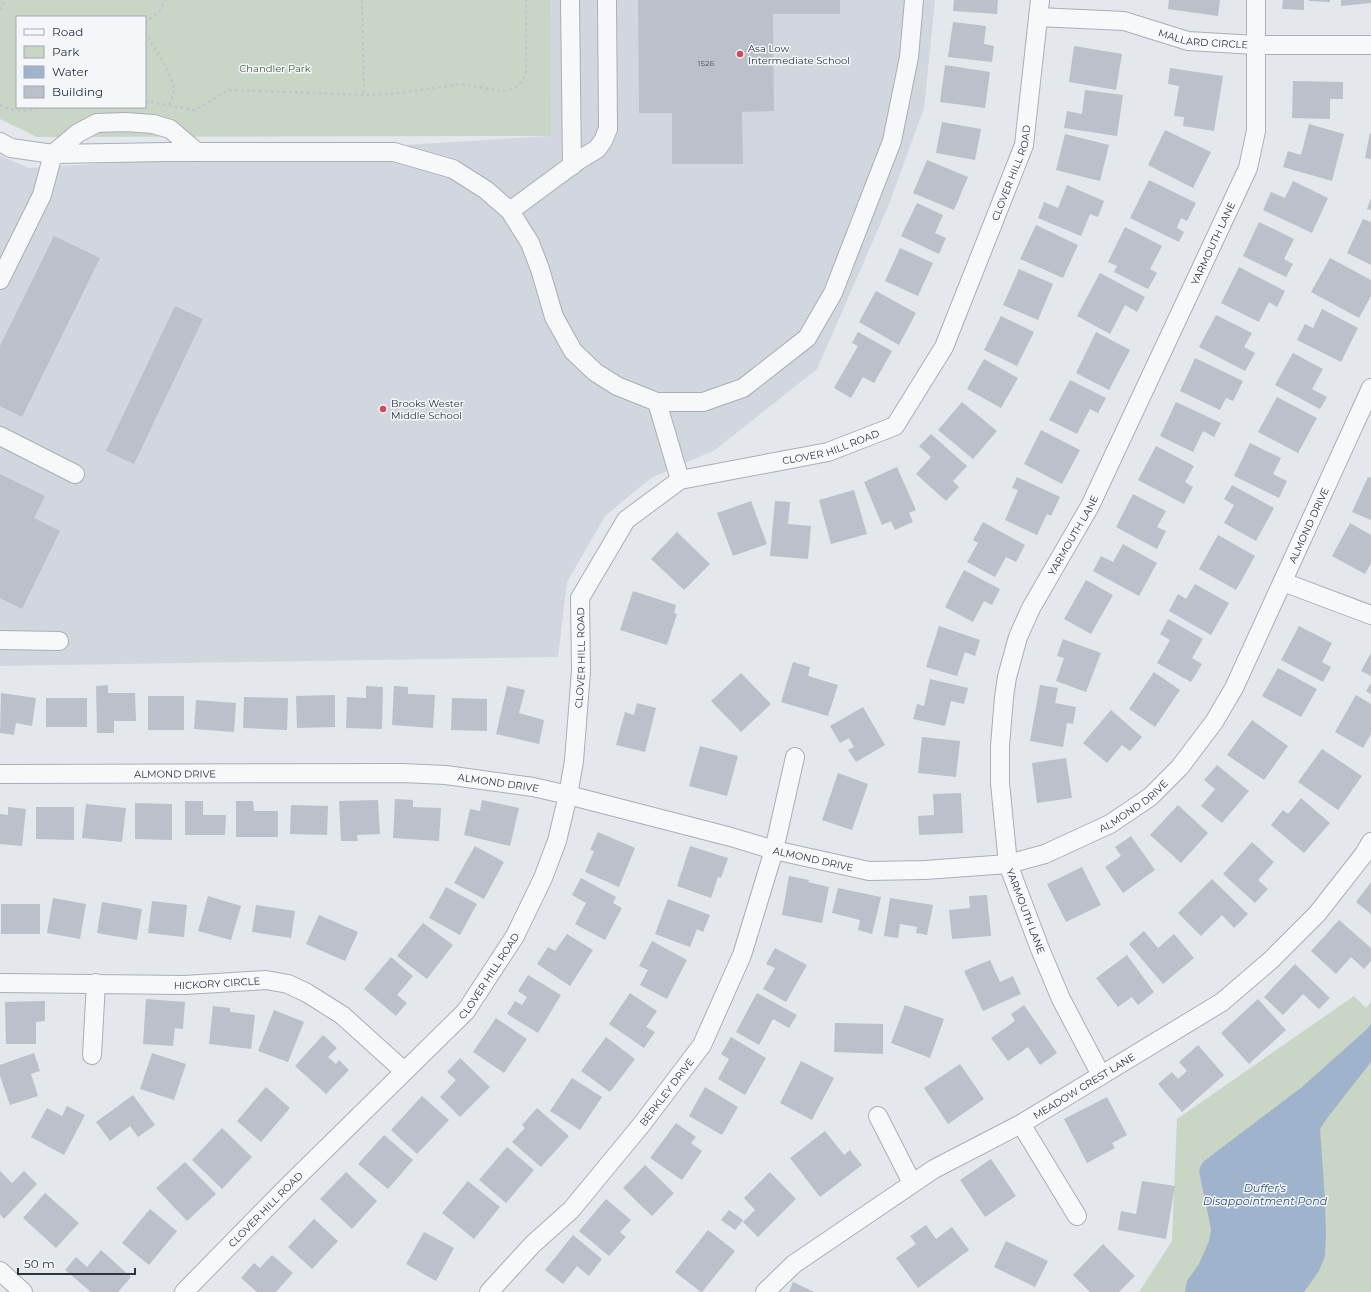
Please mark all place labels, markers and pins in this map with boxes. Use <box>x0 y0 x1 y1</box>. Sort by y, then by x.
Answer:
place label: Asa Low Intermediate School <box>748 42 850 67</box>
marker: Asa Low Intermediate School <box>735 49 745 59</box>
place label: Brooks Wester Middle School <box>391 397 464 422</box>
marker: Brooks Wester Middle School <box>378 404 388 414</box>

